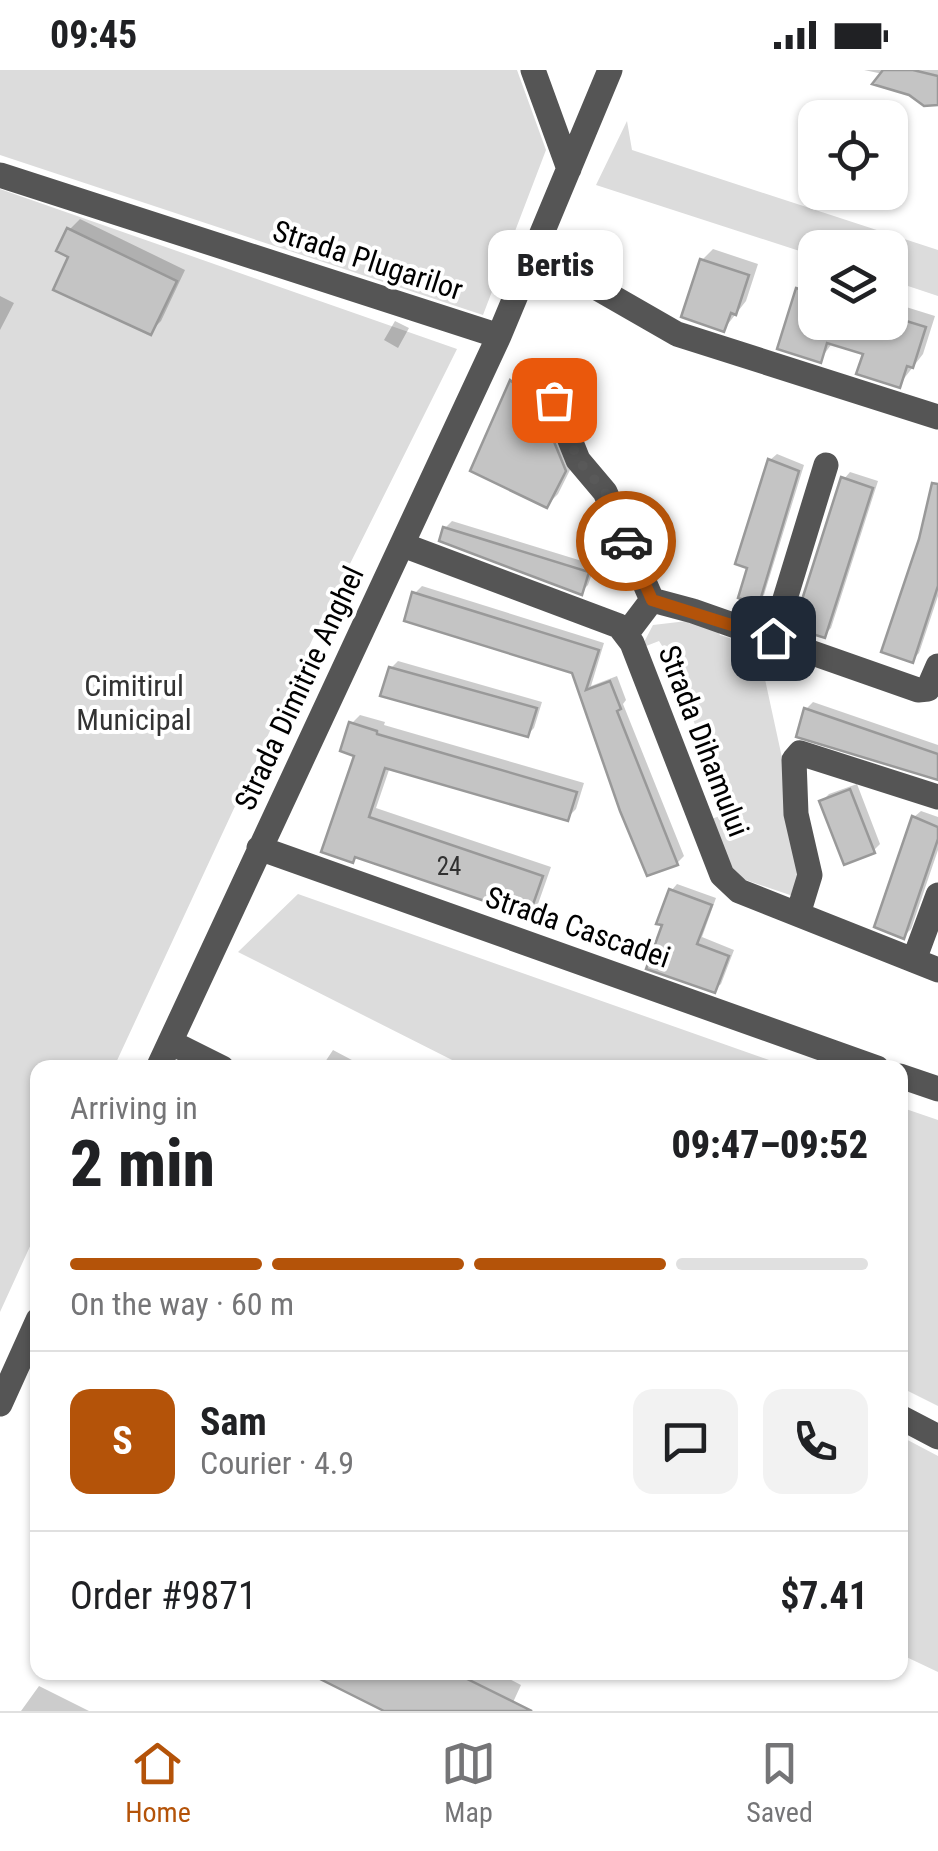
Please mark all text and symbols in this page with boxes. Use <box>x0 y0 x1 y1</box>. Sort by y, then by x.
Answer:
text: 09:45 <box>50 13 137 57</box>
map controls <box>798 100 908 340</box>
button: locate <box>798 100 908 210</box>
street label: Strada Plugarilor <box>269 213 467 307</box>
callout: Bertis <box>486 230 622 300</box>
button: layers <box>798 230 908 340</box>
text: Bertis <box>517 246 594 284</box>
pin <box>512 358 597 443</box>
icon: bag <box>527 373 582 428</box>
courier <box>576 491 676 591</box>
icon: car <box>599 514 654 569</box>
street label: Strada Dimitrie Anghel <box>227 561 371 815</box>
pin <box>731 596 816 681</box>
icon: home <box>746 611 801 666</box>
street label: Strada Dihamului <box>652 641 756 841</box>
park label: Cimitirul Municipal <box>76 668 192 737</box>
house number: 24 <box>437 852 461 881</box>
street label: Strada Cascadei <box>481 879 675 975</box>
text: Arriving in <box>70 1089 198 1127</box>
text: 09:47–09:52 <box>671 1123 868 1167</box>
text: 2 min <box>70 1126 215 1202</box>
text: On the way · 60 m <box>70 1285 294 1323</box>
button: chat <box>633 1389 738 1494</box>
button: phone <box>763 1389 868 1494</box>
text: Sam <box>200 1400 267 1444</box>
text: S <box>112 1419 133 1463</box>
text: Courier · 4.9 <box>200 1444 354 1482</box>
text: Order #9871 <box>70 1574 257 1618</box>
text: $7.41 <box>780 1574 868 1618</box>
tab: Home <box>125 1736 191 1829</box>
tab: Map <box>441 1736 496 1829</box>
tab: Saved <box>746 1736 813 1829</box>

